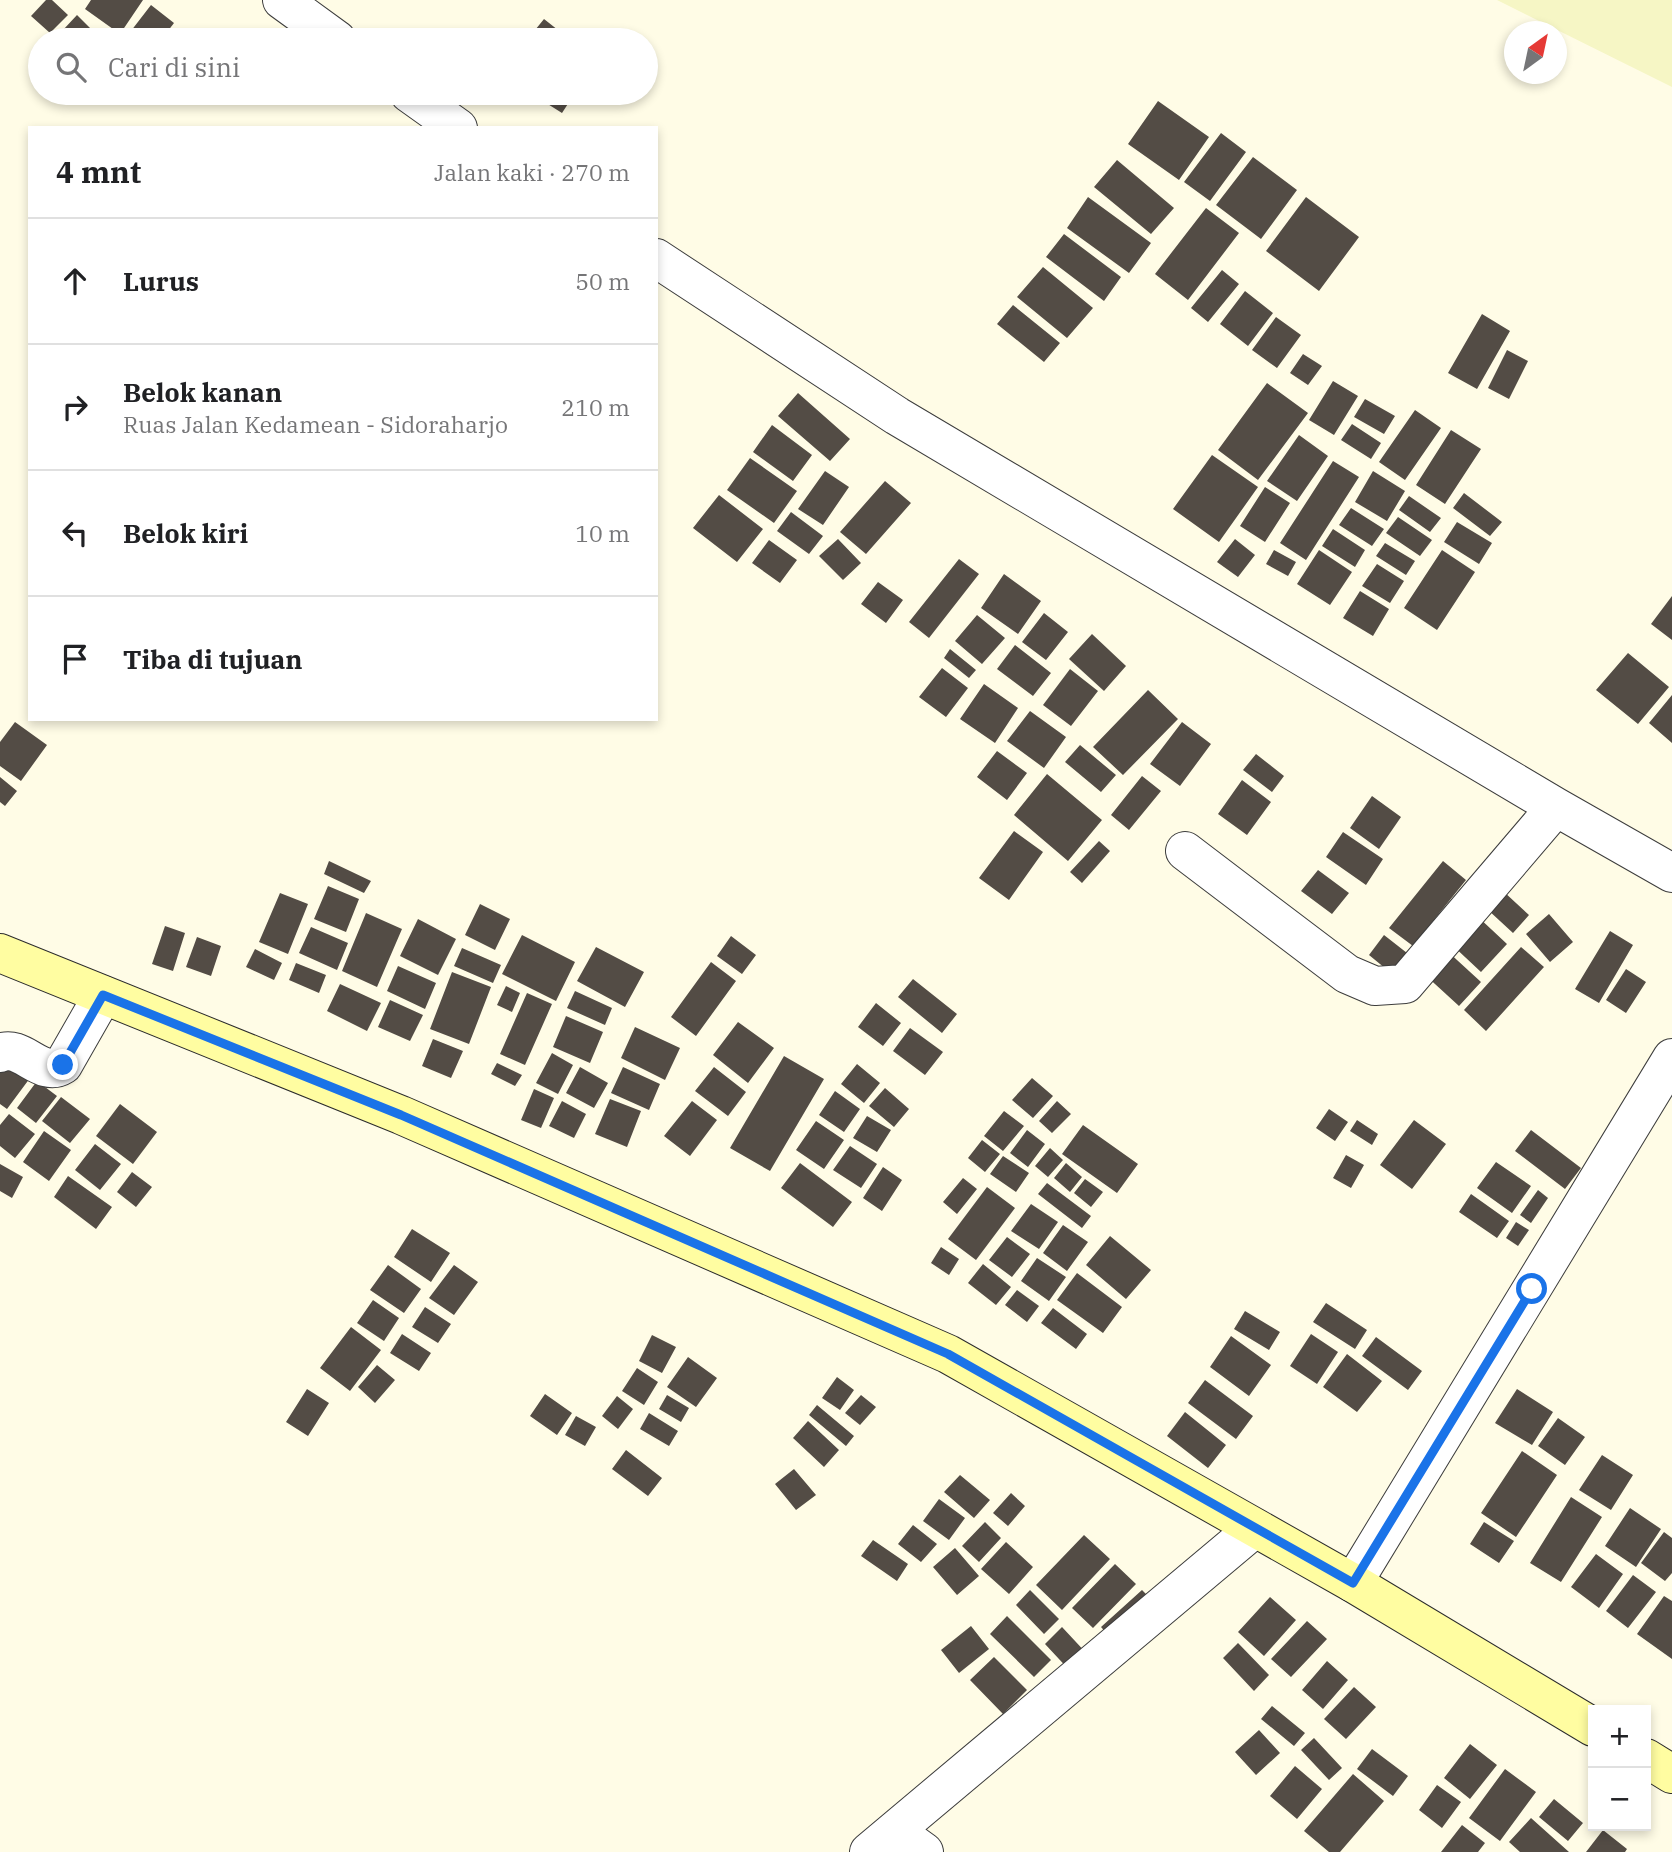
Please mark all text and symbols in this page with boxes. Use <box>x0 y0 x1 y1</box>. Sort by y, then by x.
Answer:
north arrow <box>1504 21 1567 84</box>
search box <box>28 28 658 105</box>
icon: search <box>52 48 90 86</box>
text: Cari di sini <box>108 50 240 84</box>
text: 4 mnt <box>56 152 141 191</box>
text: Jalan kaki · 270 m <box>434 157 630 187</box>
icon: ahead <box>56 262 94 300</box>
text: Lurus <box>123 264 199 298</box>
text: 50 m <box>575 266 630 296</box>
text: Belok kanan <box>123 375 282 409</box>
icon: right <box>56 388 94 426</box>
text: 210 m <box>561 392 630 422</box>
text: Ruas Jalan Kedamean - Sidoraharjo <box>123 409 508 439</box>
icon: left <box>56 514 94 552</box>
text: Belok kiri <box>123 516 248 550</box>
text: 10 m <box>575 518 630 548</box>
icon: arrive <box>56 640 94 678</box>
text: Tiba di tujuan <box>123 642 303 676</box>
route end <box>47 1049 78 1080</box>
route start <box>1516 1273 1547 1304</box>
map controls <box>1588 1705 1651 1831</box>
button: + <box>1588 1705 1651 1768</box>
button: − <box>1588 1768 1651 1831</box>

